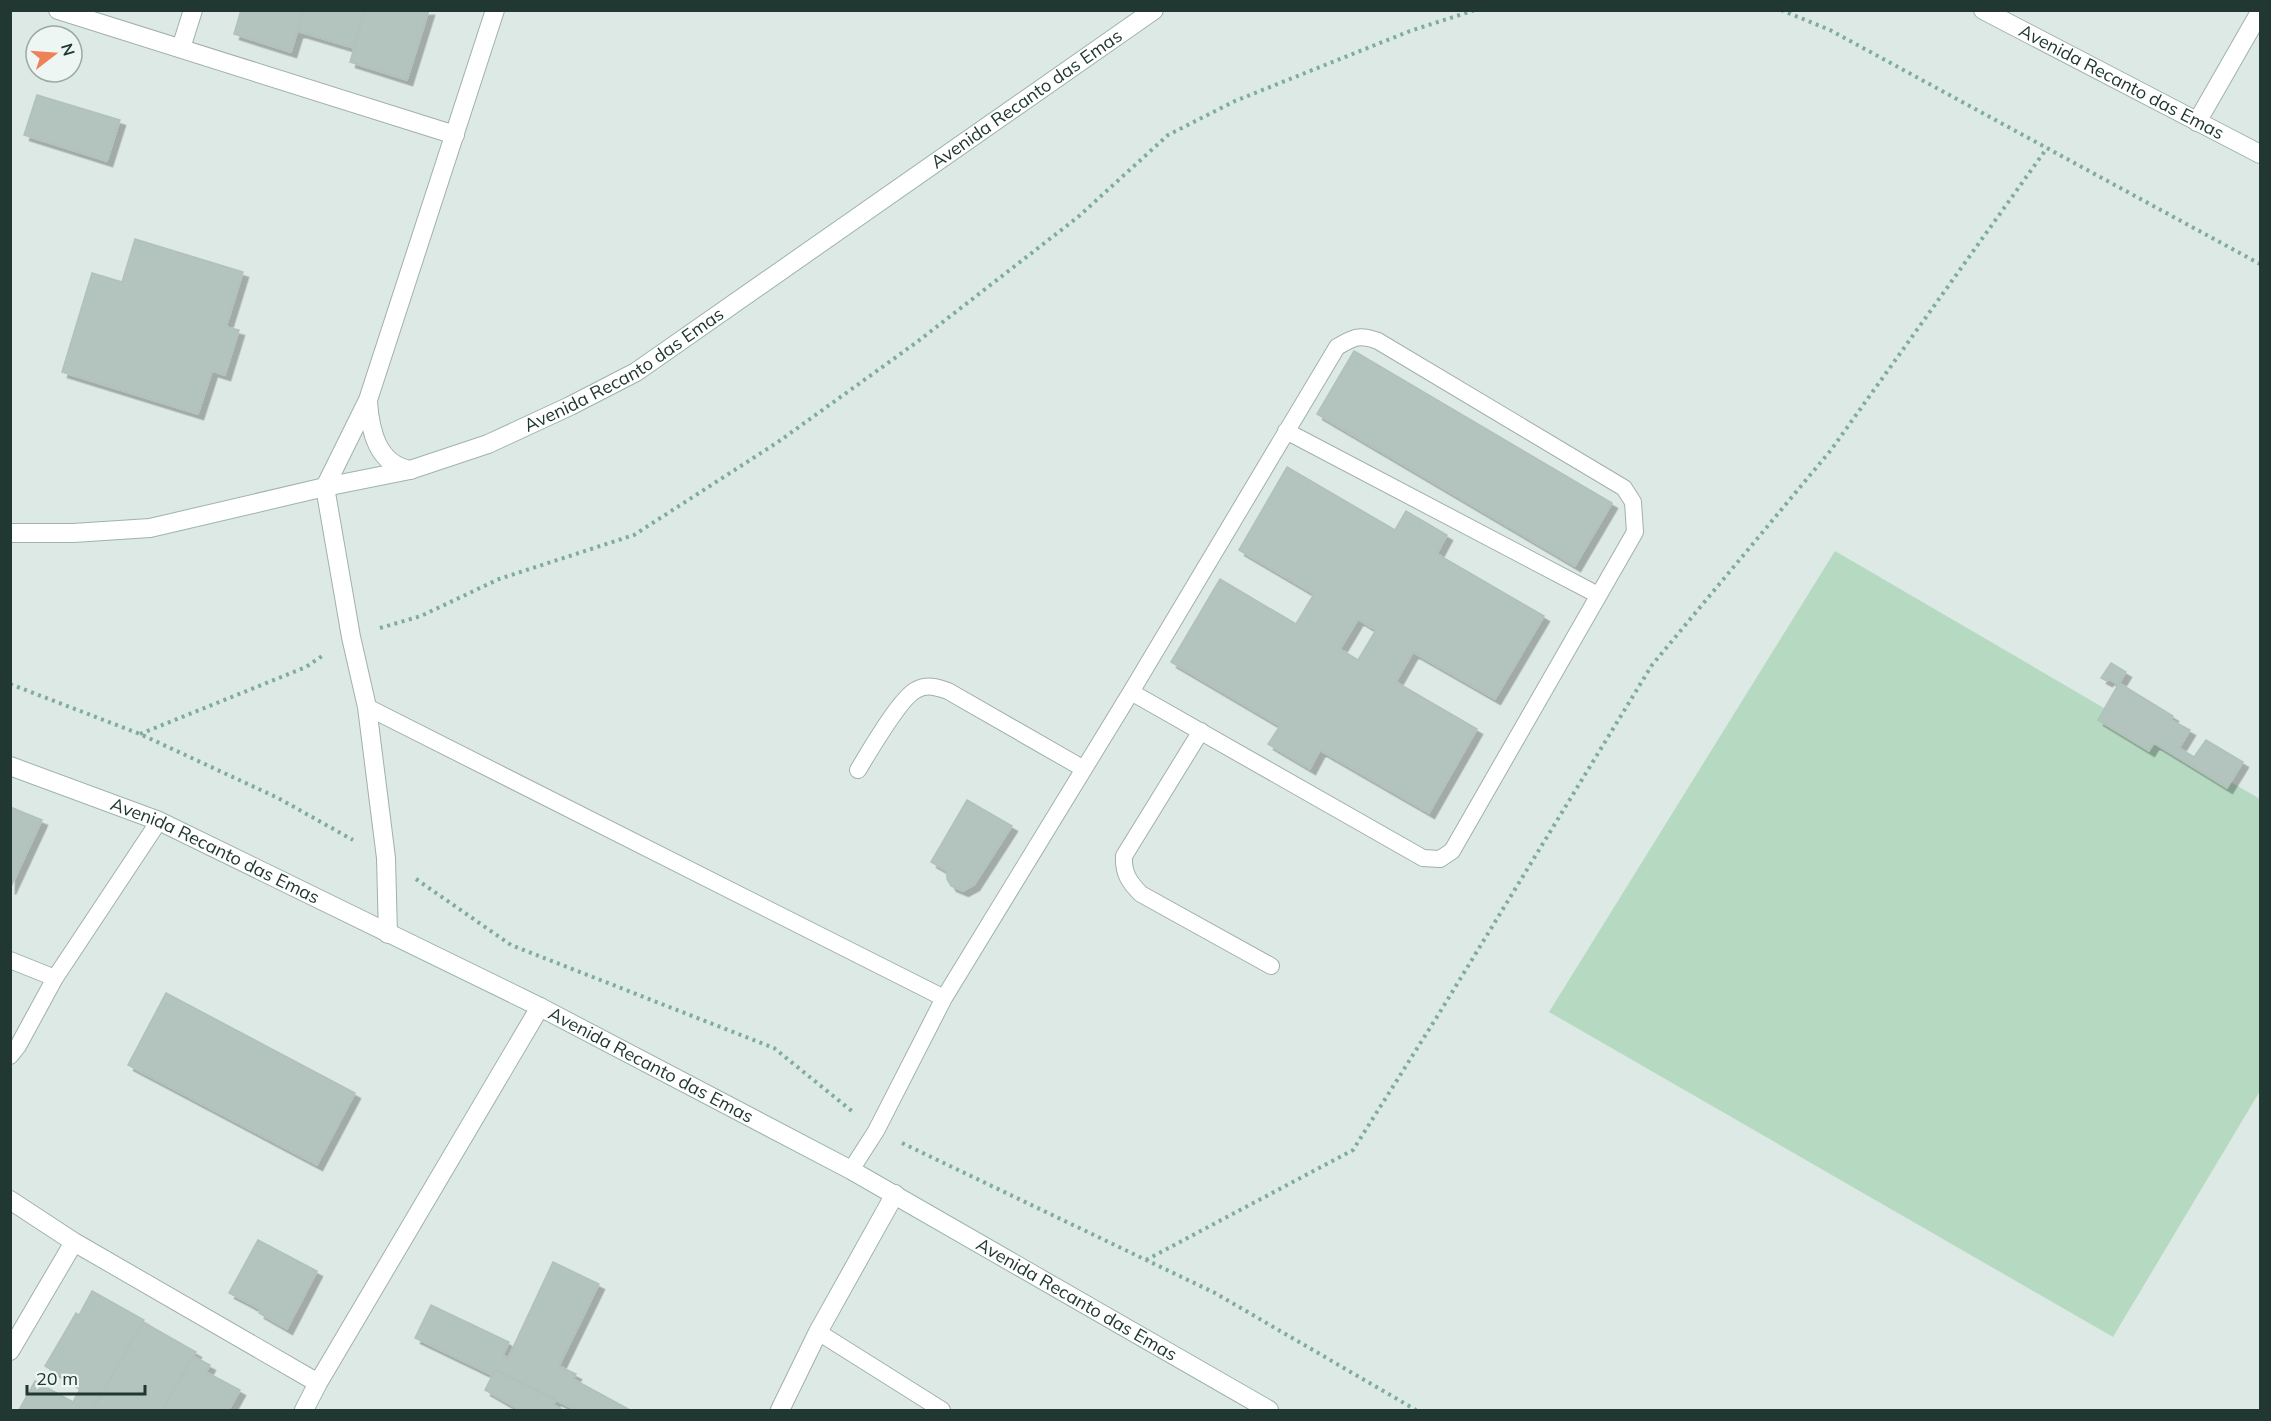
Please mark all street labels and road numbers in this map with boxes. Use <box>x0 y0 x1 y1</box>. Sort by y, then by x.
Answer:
street label: Avenida Recanto das Emas <box>2015 19 2228 144</box>
street label: Avenida Recanto das Emas <box>926 24 1126 173</box>
street label: Avenida Recanto das Emas <box>520 302 728 437</box>
street label: Avenida Recanto das Emas <box>107 792 324 909</box>
street label: Avenida Recanto das Emas <box>545 1002 758 1128</box>
street label: Avenida Recanto das Emas <box>972 1232 1181 1366</box>

